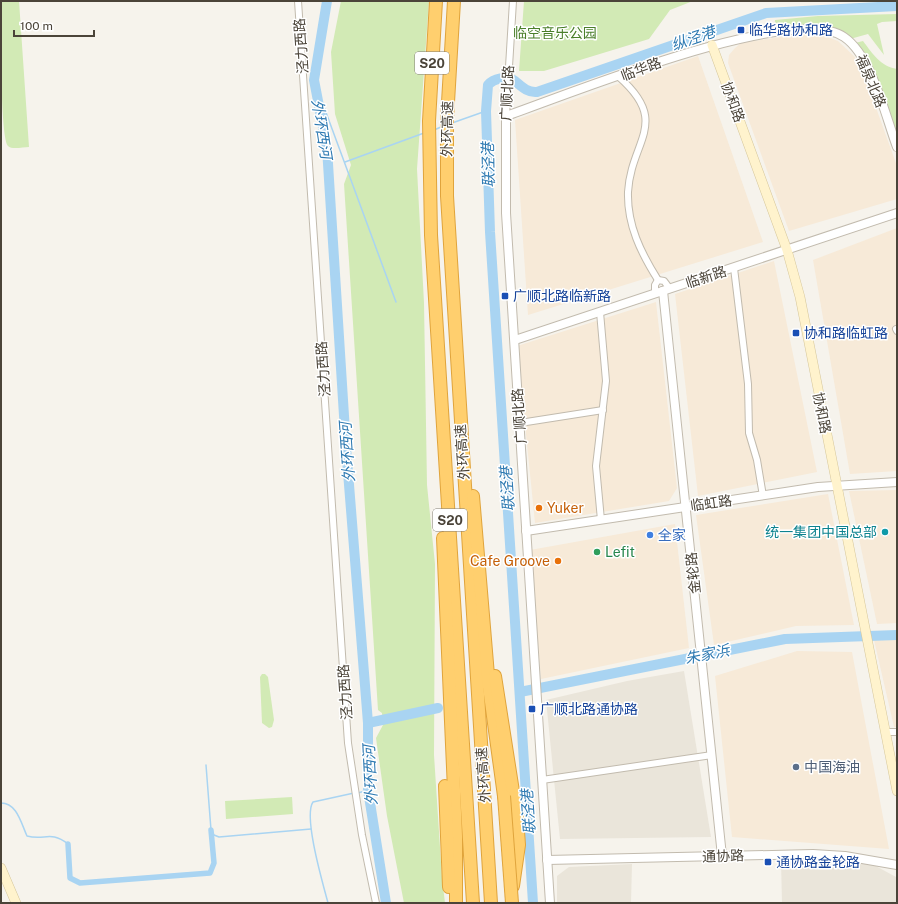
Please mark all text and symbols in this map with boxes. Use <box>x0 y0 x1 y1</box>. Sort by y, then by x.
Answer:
scale bar <box>14 12 94 38</box>
street label: 泾力西路 <box>291 18 311 74</box>
text: 100 m <box>20 19 53 33</box>
water label: 纵泾港 <box>669 22 719 53</box>
place label: 临华路协和路 <box>749 22 833 38</box>
park label: 临空音乐公园 <box>513 25 597 41</box>
marker: 临华路协和路 <box>736 25 746 35</box>
road number: S20 <box>415 52 449 74</box>
street label: 福泉北路 <box>853 52 889 110</box>
street label: 临华路 <box>619 54 663 84</box>
street label: 广顺北路 <box>498 65 516 121</box>
street label: 协和路 <box>718 80 748 124</box>
water label: 外环西河 <box>309 98 336 163</box>
street label: 外环高速 <box>439 101 455 157</box>
water label: 联泾港 <box>479 140 497 188</box>
street label: 临新路 <box>684 263 728 291</box>
place label: 广顺北路临新路 <box>513 288 611 304</box>
marker: 广顺北路临新路 <box>500 291 510 301</box>
place label: 协和路临虹路 <box>804 325 888 341</box>
marker: 协和路临虹路 <box>791 328 801 338</box>
street label: 泾力西路 <box>313 341 333 397</box>
street label: 广顺北路 <box>509 388 529 444</box>
street label: 协和路 <box>810 391 834 435</box>
water label: 外环西河 <box>336 418 358 483</box>
street label: 外环高速 <box>452 424 472 480</box>
water label: 联泾港 <box>497 464 517 512</box>
street label: 临虹路 <box>689 492 733 514</box>
place label: Yuker <box>547 500 584 516</box>
marker: Yuker <box>534 503 544 513</box>
road number: S20 <box>433 509 467 531</box>
place label: 统一集团中国总部 <box>765 524 877 540</box>
place label: 全家 <box>658 527 686 543</box>
marker: 统一集团中国总部 <box>880 527 890 537</box>
marker: 全家 <box>645 530 655 540</box>
place label: Lefit <box>605 544 635 560</box>
marker: Lefit <box>592 547 602 557</box>
street label: 金轮路 <box>683 551 703 595</box>
place label: Cafe Groove <box>470 553 550 569</box>
marker: Cafe Groove <box>553 556 563 566</box>
water label: 朱家浜 <box>683 641 733 667</box>
street label: 泾力西路 <box>335 664 355 720</box>
place label: 广顺北路通协路 <box>540 701 638 717</box>
marker: 广顺北路通协路 <box>527 704 537 714</box>
water label: 外环西河 <box>360 742 380 805</box>
street label: 外环高速 <box>473 747 493 803</box>
place label: 中国海油 <box>804 759 860 775</box>
marker: 中国海油 <box>791 762 801 772</box>
water label: 联泾港 <box>518 787 538 835</box>
street label: 通协路 <box>702 847 744 865</box>
place label: 通协路金轮路 <box>776 854 860 870</box>
marker: 通协路金轮路 <box>763 857 773 867</box>

